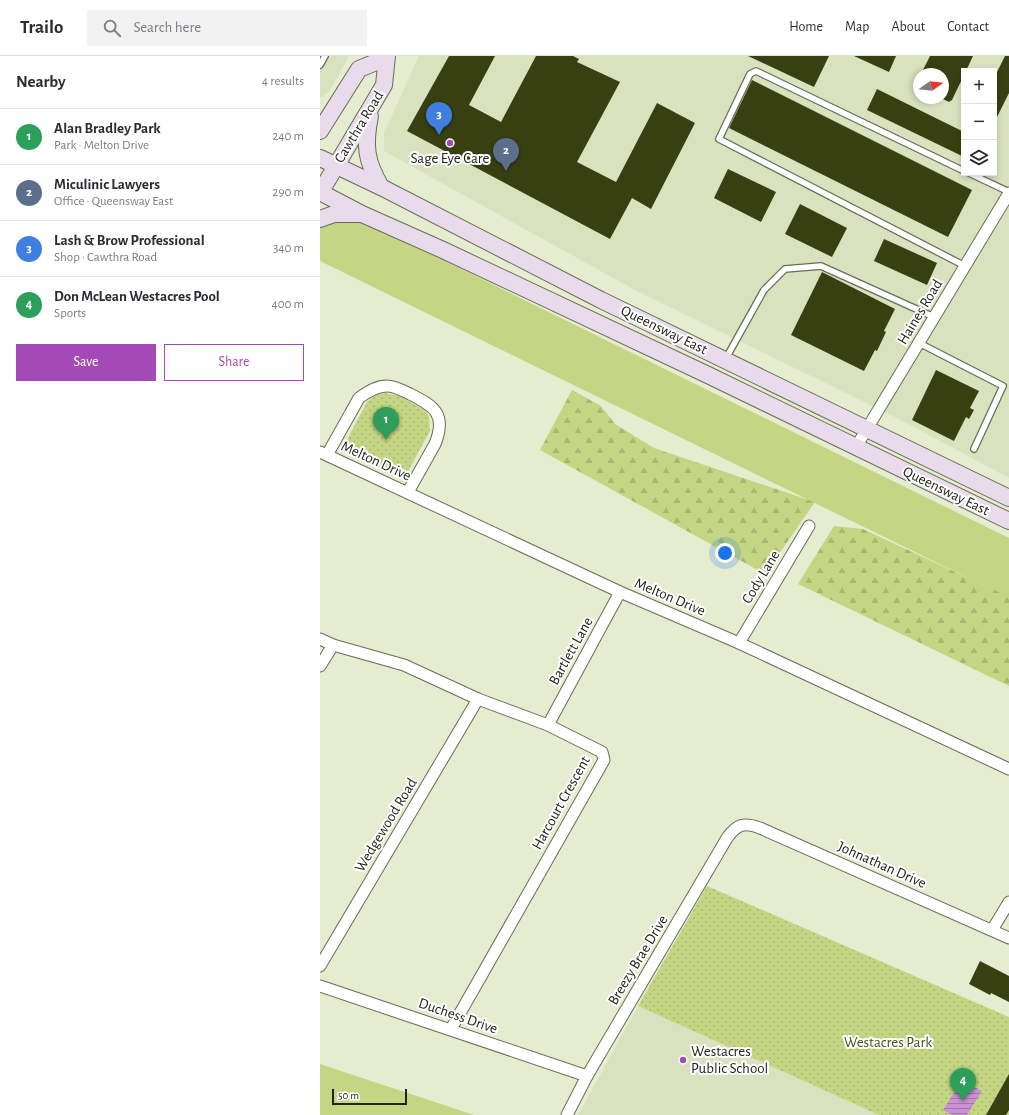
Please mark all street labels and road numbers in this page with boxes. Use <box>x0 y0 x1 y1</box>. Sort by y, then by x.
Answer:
street label: Cawthra Road <box>332 88 386 166</box>
street label: Haines Road <box>895 277 945 347</box>
street label: Queensway East <box>618 303 710 357</box>
street label: Melton Drive <box>339 438 413 484</box>
street label: Queensway East <box>900 464 992 518</box>
street label: Cody Lane <box>739 548 783 606</box>
street label: Melton Drive <box>632 575 708 619</box>
street label: Bartlett Lane <box>546 615 596 687</box>
street label: Harcourt Crescent <box>529 754 593 852</box>
street label: Wedgewood Road <box>352 775 420 874</box>
street label: Johnathan Drive <box>836 839 928 891</box>
street label: Breezy Brae Drive <box>605 912 671 1007</box>
street label: Duchess Drive <box>417 995 500 1037</box>

